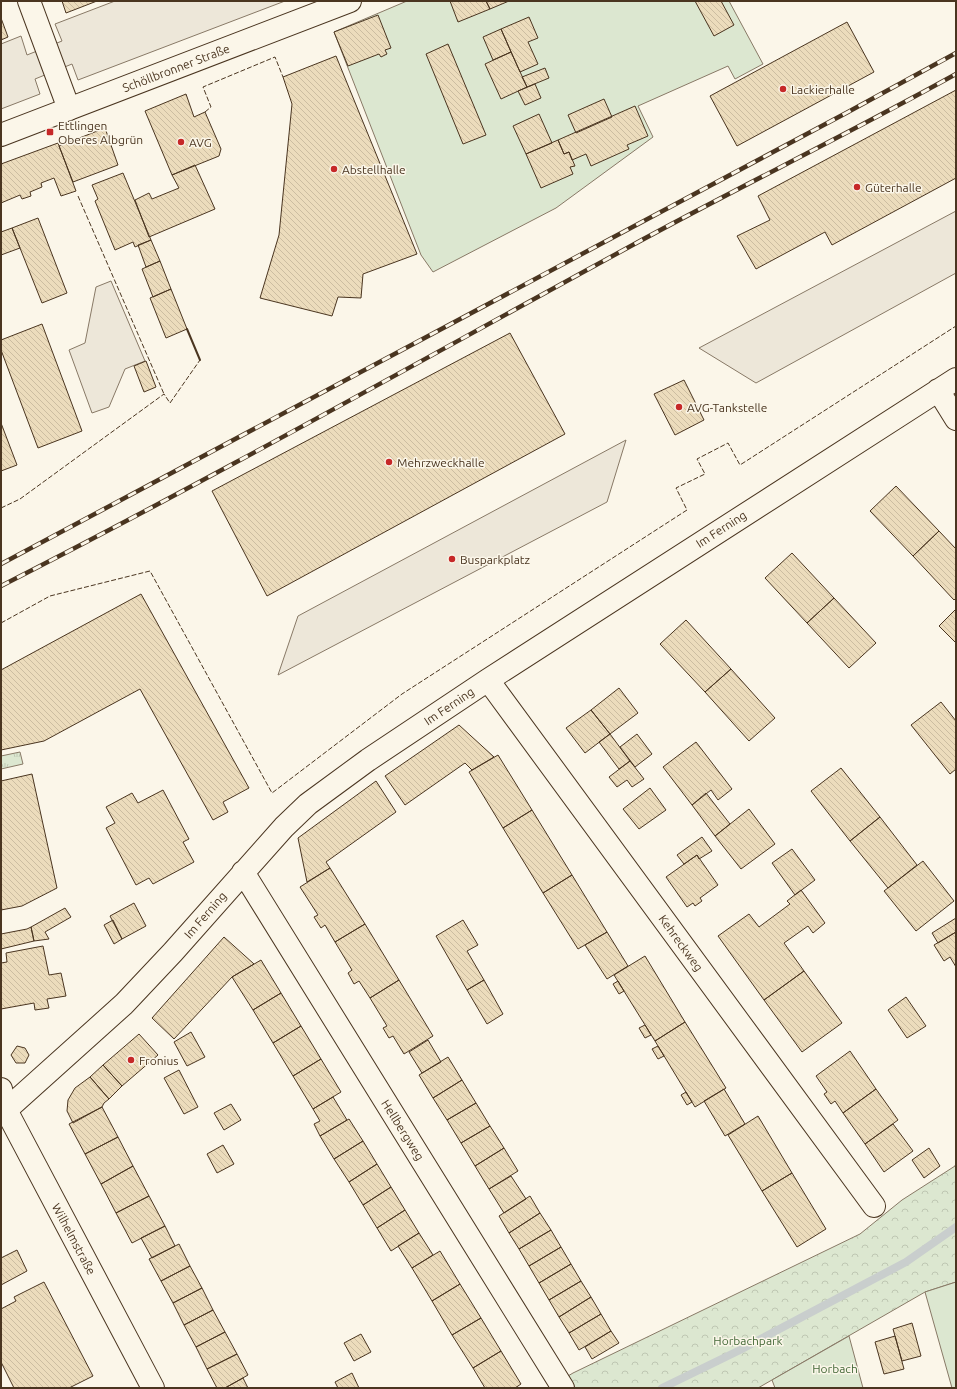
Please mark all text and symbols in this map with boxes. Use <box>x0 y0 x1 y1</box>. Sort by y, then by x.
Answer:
street label: Schöllbronner Straße <box>121 42 231 94</box>
place label: Lackierhalle <box>791 83 855 96</box>
marker: Lackierhalle <box>778 84 788 94</box>
place label: Ettlingen Oberes Albgrün <box>58 119 143 146</box>
marker: Ettlingen Oberes Albgrün <box>45 127 55 137</box>
place label: AVG <box>189 136 212 149</box>
marker: AVG <box>176 137 186 147</box>
place label: Abstellhalle <box>342 163 406 176</box>
marker: Abstellhalle <box>329 164 339 174</box>
place label: Güterhalle <box>865 181 922 194</box>
marker: Güterhalle <box>852 182 862 192</box>
place label: AVG-Tankstelle <box>687 401 767 414</box>
marker: AVG-Tankstelle <box>674 402 684 412</box>
place label: Mehrzweckhalle <box>397 456 485 469</box>
marker: Mehrzweckhalle <box>384 457 394 467</box>
street label: Im Ferning <box>693 508 749 550</box>
place label: Busparkplatz <box>460 553 531 566</box>
marker: Busparkplatz <box>447 554 457 564</box>
street label: Im Ferning <box>422 685 476 727</box>
street label: Im Ferning <box>181 889 229 941</box>
street label: Kehreckweg <box>656 912 706 974</box>
place label: Fronius <box>139 1054 179 1067</box>
marker: Fronius <box>126 1055 136 1065</box>
street label: Hellbergweg <box>379 1097 427 1163</box>
street label: Wilhelmstraße <box>50 1201 98 1277</box>
park label: Horbachpark <box>713 1334 783 1347</box>
park label: Horbach <box>812 1362 858 1375</box>

